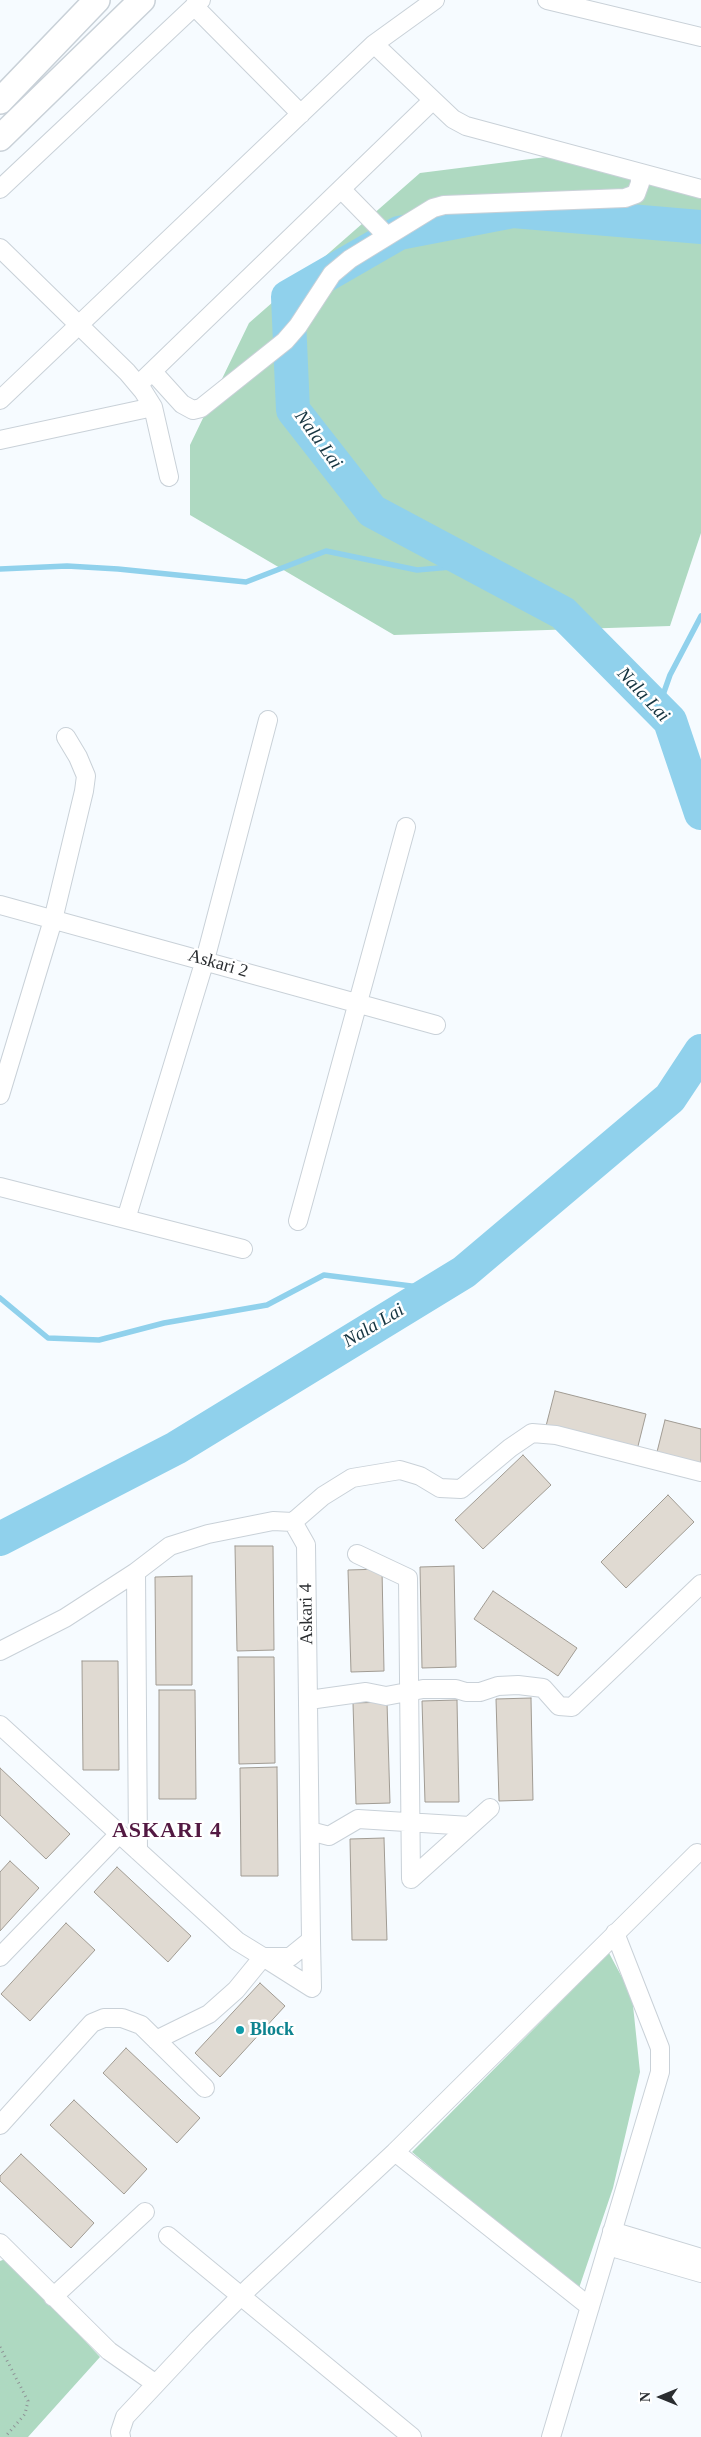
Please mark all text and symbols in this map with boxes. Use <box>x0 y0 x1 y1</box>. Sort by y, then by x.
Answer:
water label: Nala Lai <box>289 406 347 474</box>
water label: Nala Lai <box>612 663 674 727</box>
street label: Askari 2 <box>185 945 251 983</box>
water label: Nala Lai <box>339 1299 409 1353</box>
street label: Askari 4 <box>296 1583 318 1645</box>
district label: ASKARI 4 <box>111 1818 223 1844</box>
place label: Block <box>250 2019 294 2041</box>
marker: Block <box>234 2024 246 2036</box>
north arrow <box>636 2372 686 2422</box>
text: N <box>638 2392 653 2402</box>

